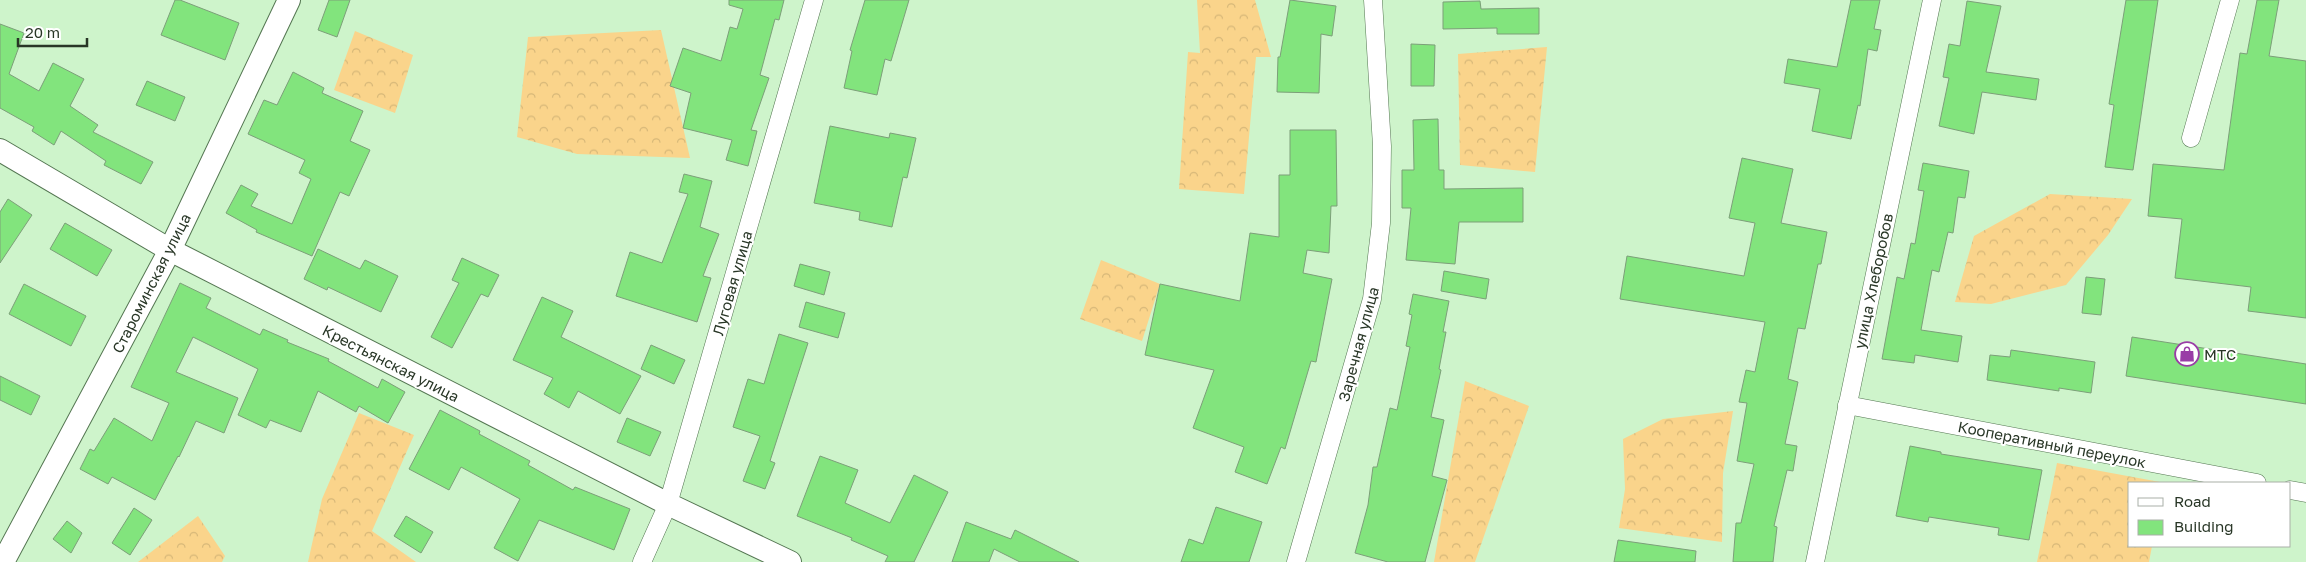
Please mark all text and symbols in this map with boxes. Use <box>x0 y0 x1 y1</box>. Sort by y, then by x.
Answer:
scale bar <box>18 15 86 47</box>
text: 20 m <box>25 23 60 41</box>
street label: Староминская улица <box>108 210 194 356</box>
street label: улица Хлеборобов <box>1850 212 1896 350</box>
street label: Луговая улица <box>708 229 756 337</box>
street label: Заречная улица <box>1334 285 1382 403</box>
street label: Крестьянская улица <box>320 321 462 405</box>
shop icon: МТС <box>2174 341 2200 367</box>
place label: МТС <box>2204 345 2236 363</box>
street label: Кооперативный переулок <box>1956 417 2148 471</box>
legend <box>2128 482 2291 547</box>
text: Road <box>2174 492 2211 510</box>
text: Building <box>2174 517 2234 535</box>

